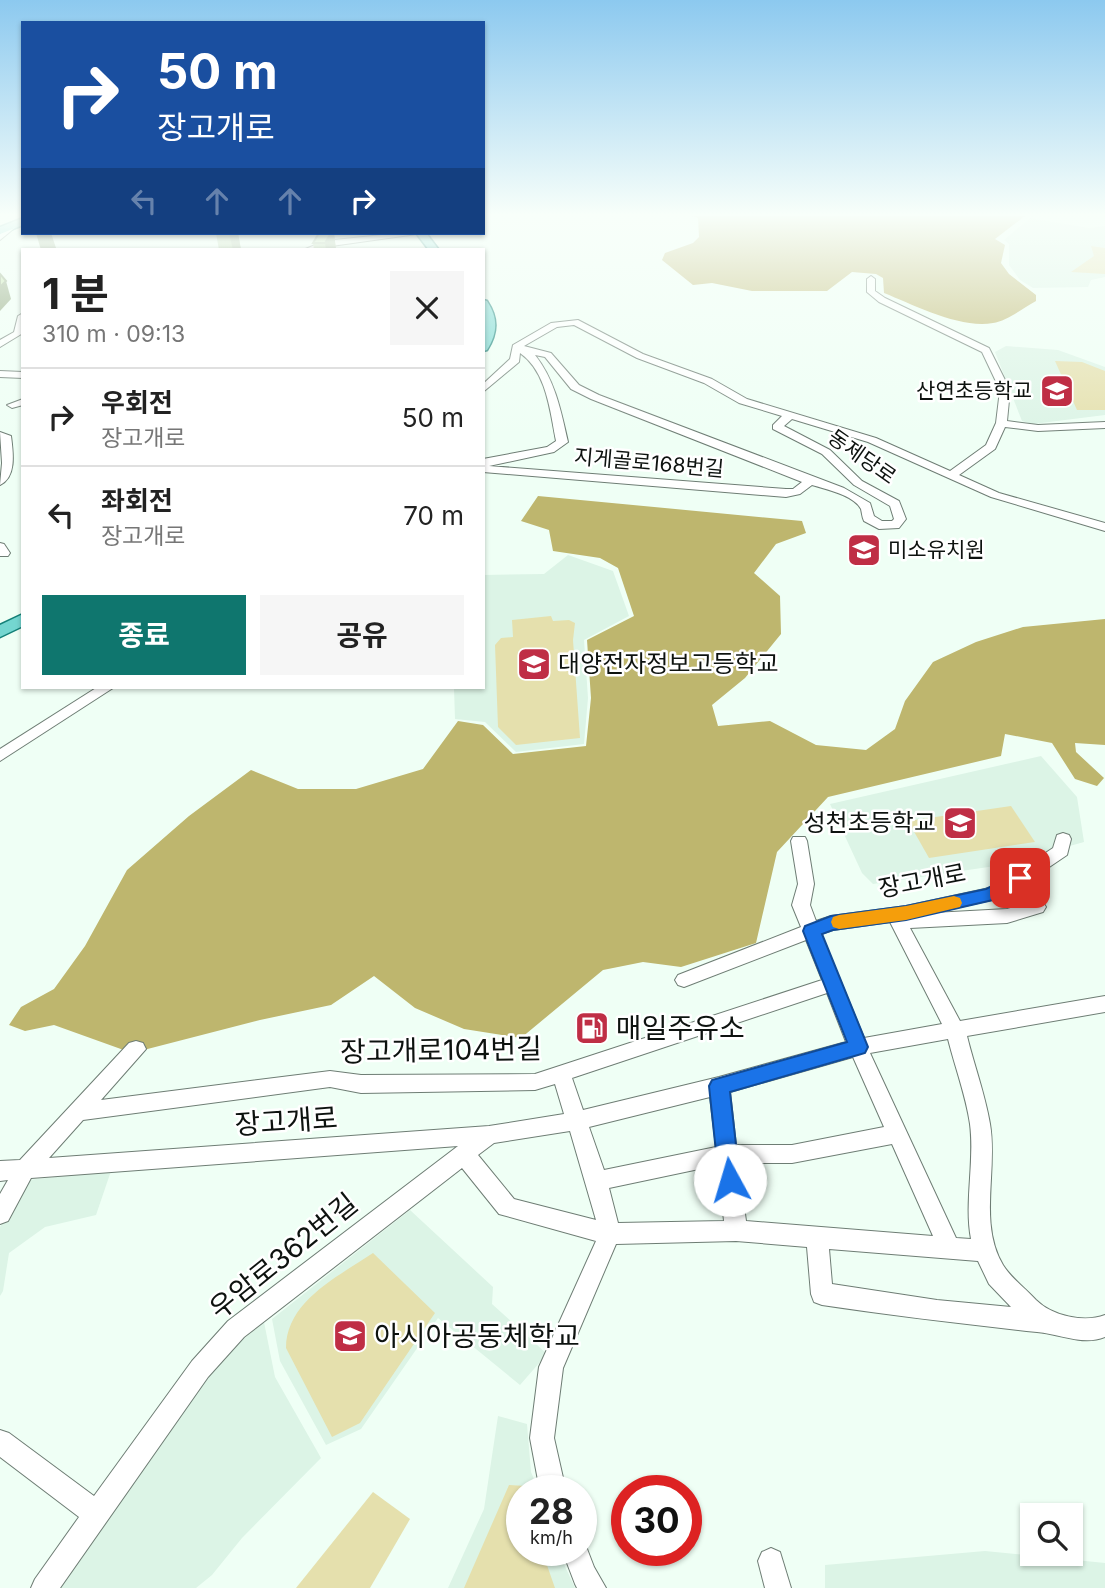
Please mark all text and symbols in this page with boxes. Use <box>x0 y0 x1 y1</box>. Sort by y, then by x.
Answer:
text: 50 m <box>157 42 278 101</box>
icon: right <box>42 49 133 140</box>
text: 장고개로 <box>157 108 275 147</box>
icon: left <box>125 182 163 220</box>
icon: ahead <box>198 182 236 220</box>
icon: ahead <box>271 182 309 220</box>
icon: right <box>344 182 382 220</box>
text: 1 분 <box>42 268 109 319</box>
button: close <box>390 271 464 345</box>
text: 310 m · 09:13 <box>42 320 185 348</box>
school or university icon: 산연초등학교 <box>1038 372 1076 410</box>
place label: 산연초등학교 <box>916 378 1032 403</box>
text: 우회전 <box>101 387 173 418</box>
icon: right <box>42 398 80 436</box>
text: 50 m <box>402 402 464 433</box>
text: 장고개로 <box>101 424 186 452</box>
street label: 동제당로 <box>823 424 901 489</box>
street label: 지게골로168번길 <box>573 443 725 482</box>
text: 좌회전 <box>101 485 173 516</box>
icon: left <box>42 496 80 534</box>
text: 70 m <box>403 500 464 531</box>
text: 장고개로 <box>101 522 186 550</box>
school or university icon: 미소유치원 <box>845 531 883 569</box>
place label: 미소유치원 <box>888 537 985 562</box>
button: 종료 <box>42 595 246 675</box>
button: 공유 <box>260 595 464 675</box>
school or university icon: 대양전자정보고등학교 <box>515 645 553 683</box>
place label: 대양전자정보고등학교 <box>558 649 779 678</box>
school or university icon: 성천초등학교 <box>941 804 979 842</box>
place label: 성천초등학교 <box>804 808 936 837</box>
pin <box>990 848 1050 908</box>
street label: 장고개로 <box>876 858 968 903</box>
icon: arrive <box>1001 859 1039 897</box>
fuel station icon: 매일주유소 <box>573 1009 611 1047</box>
place label: 매일주유소 <box>616 1011 745 1045</box>
street label: 장고개로104번길 <box>340 1031 542 1069</box>
street label: 장고개로 <box>233 1100 339 1142</box>
position arrow <box>693 1143 767 1217</box>
street label: 우암로362번길 <box>202 1186 364 1326</box>
school or university icon: 아시아공동체학교 <box>331 1317 369 1355</box>
place label: 아시아공동체학교 <box>374 1319 580 1353</box>
speed limit sign: 30 <box>611 1475 702 1566</box>
text: 28 <box>529 1490 574 1532</box>
map controls <box>1020 1503 1083 1566</box>
button: search <box>1020 1503 1083 1566</box>
text: km/h <box>530 1527 573 1548</box>

